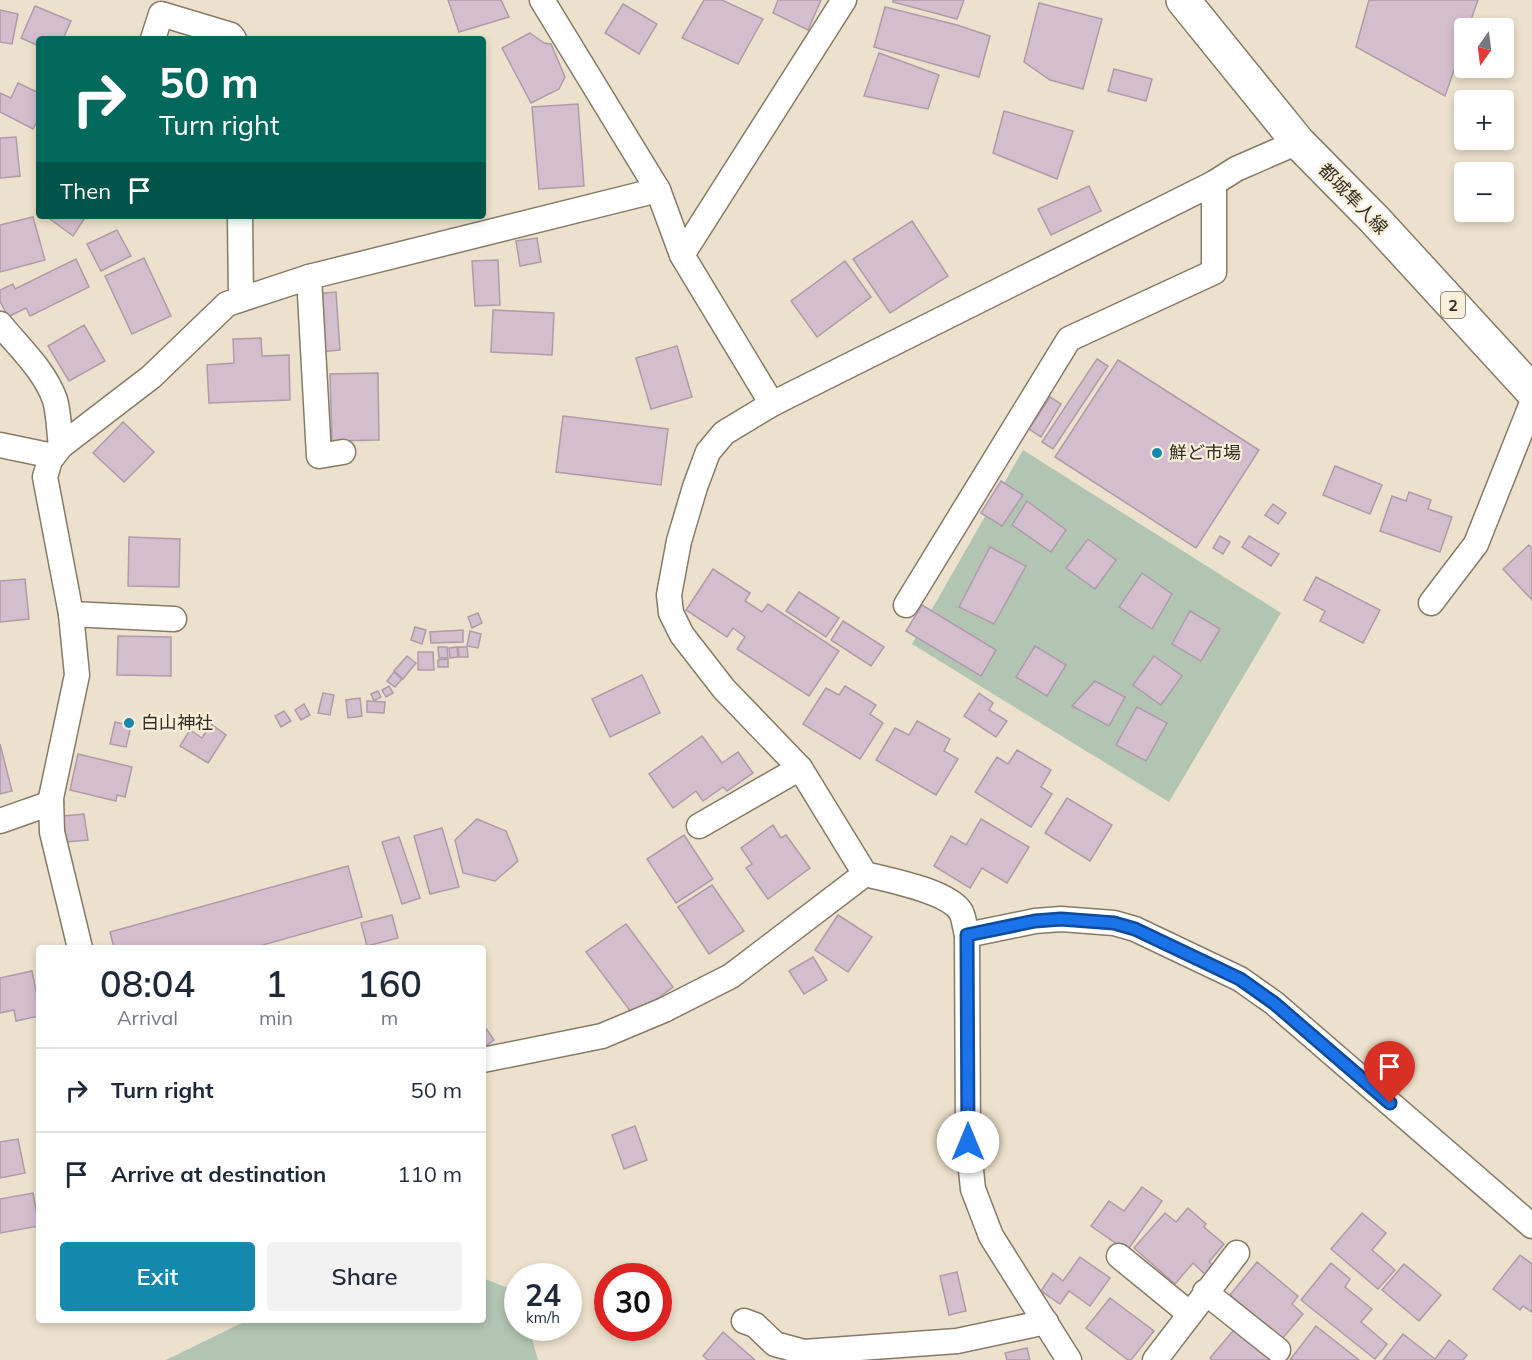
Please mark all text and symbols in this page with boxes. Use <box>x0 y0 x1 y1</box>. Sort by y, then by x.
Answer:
north arrow <box>1454 18 1514 78</box>
map controls <box>1454 18 1514 222</box>
text: 50 m <box>159 56 259 109</box>
icon: right <box>60 60 138 138</box>
button: + <box>1454 90 1514 150</box>
text: Turn right <box>159 108 279 142</box>
street label: 都城隼人線 <box>1314 158 1393 239</box>
button: − <box>1454 162 1514 222</box>
icon: arrive <box>123 174 156 207</box>
text: Then <box>60 177 111 205</box>
road number: 2 <box>1441 292 1465 318</box>
place label: 鮮ど市場 <box>1169 441 1241 464</box>
marker: 鮮ど市場 <box>1150 446 1164 460</box>
place label: 白山神社 <box>141 711 213 734</box>
marker: 白山神社 <box>122 716 136 730</box>
text: 08:04 <box>100 961 195 1006</box>
text: 1 <box>265 961 287 1006</box>
text: 160 <box>357 961 422 1006</box>
text: Arrival <box>117 1005 178 1030</box>
text: min <box>259 1005 293 1030</box>
text: m <box>381 1005 398 1030</box>
pin <box>1364 1041 1415 1103</box>
icon: arrive <box>1373 1050 1406 1083</box>
icon: right <box>60 1074 93 1107</box>
text: Turn right <box>111 1076 214 1104</box>
text: 50 m <box>411 1076 462 1104</box>
position arrow <box>936 1110 1000 1174</box>
icon: arrive <box>60 1158 93 1191</box>
text: Arrive at destination <box>111 1160 326 1188</box>
text: 110 m <box>397 1160 462 1188</box>
button: Exit <box>60 1242 255 1311</box>
button: Share <box>267 1242 462 1311</box>
speed limit sign: 30 <box>594 1263 672 1341</box>
text: 24 <box>525 1276 561 1314</box>
text: km/h <box>526 1308 560 1327</box>

